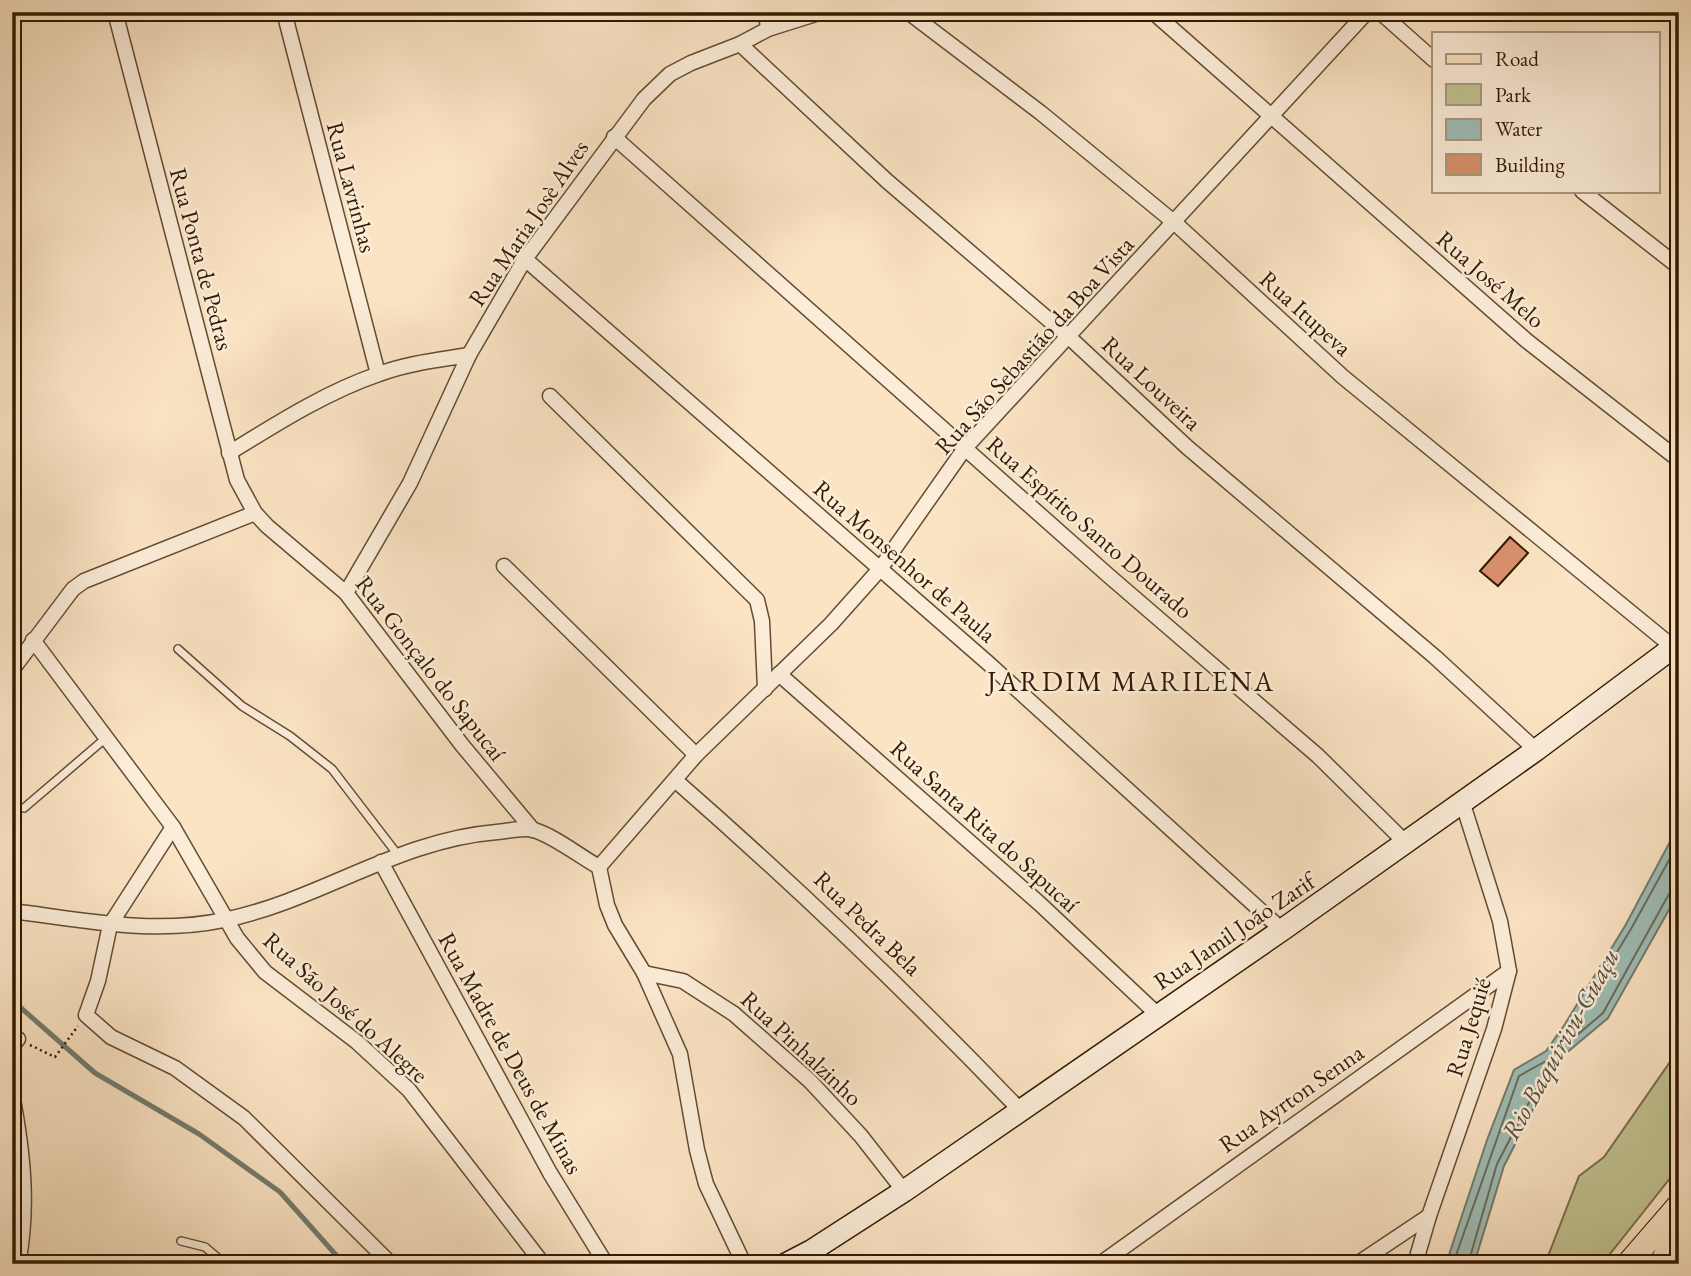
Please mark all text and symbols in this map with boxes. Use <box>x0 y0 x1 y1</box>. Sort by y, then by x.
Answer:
legend <box>1432 32 1660 192</box>
text: Road <box>1495 45 1539 72</box>
text: Park <box>1495 81 1532 108</box>
text: Water <box>1495 115 1542 142</box>
street label: Rua Lavrinhas <box>320 118 384 256</box>
street label: Rua Maria Josè Alves <box>461 134 595 312</box>
text: Building <box>1495 151 1565 178</box>
street label: Rua Ponta de Pedras <box>163 164 241 354</box>
street label: Rua José Melo <box>1430 223 1552 335</box>
street label: Rua São Sebastião da Boa Vista <box>928 229 1141 461</box>
street label: Rua Itupeva <box>1253 263 1359 363</box>
street label: Rua Louveira <box>1096 329 1209 437</box>
street label: Rua Espírito Santo Dourado <box>980 429 1200 625</box>
street label: Rua Monsenhor de Paula <box>807 473 1003 649</box>
street label: Rua Gonçalo do Sapucaí <box>349 569 513 767</box>
district label: JARDIM MARILENA <box>985 663 1275 699</box>
street label: Rua Santa Rita do Sapucaí <box>884 733 1086 919</box>
street label: Rua Pedra Bela <box>807 864 929 983</box>
street label: Rua Jamil João Zarif <box>1147 864 1324 997</box>
street label: Rua São José do Alegre <box>257 925 435 1089</box>
street label: Rua Madre de Deus de Minas <box>432 927 590 1179</box>
water label: Rio Baquirivu-Guaçu <box>1493 942 1628 1146</box>
street label: Rua Jequié <box>1438 974 1498 1080</box>
street label: Rua Pinhalzinho <box>735 984 870 1112</box>
street label: Rua Ayrton Senna <box>1213 1036 1370 1159</box>

